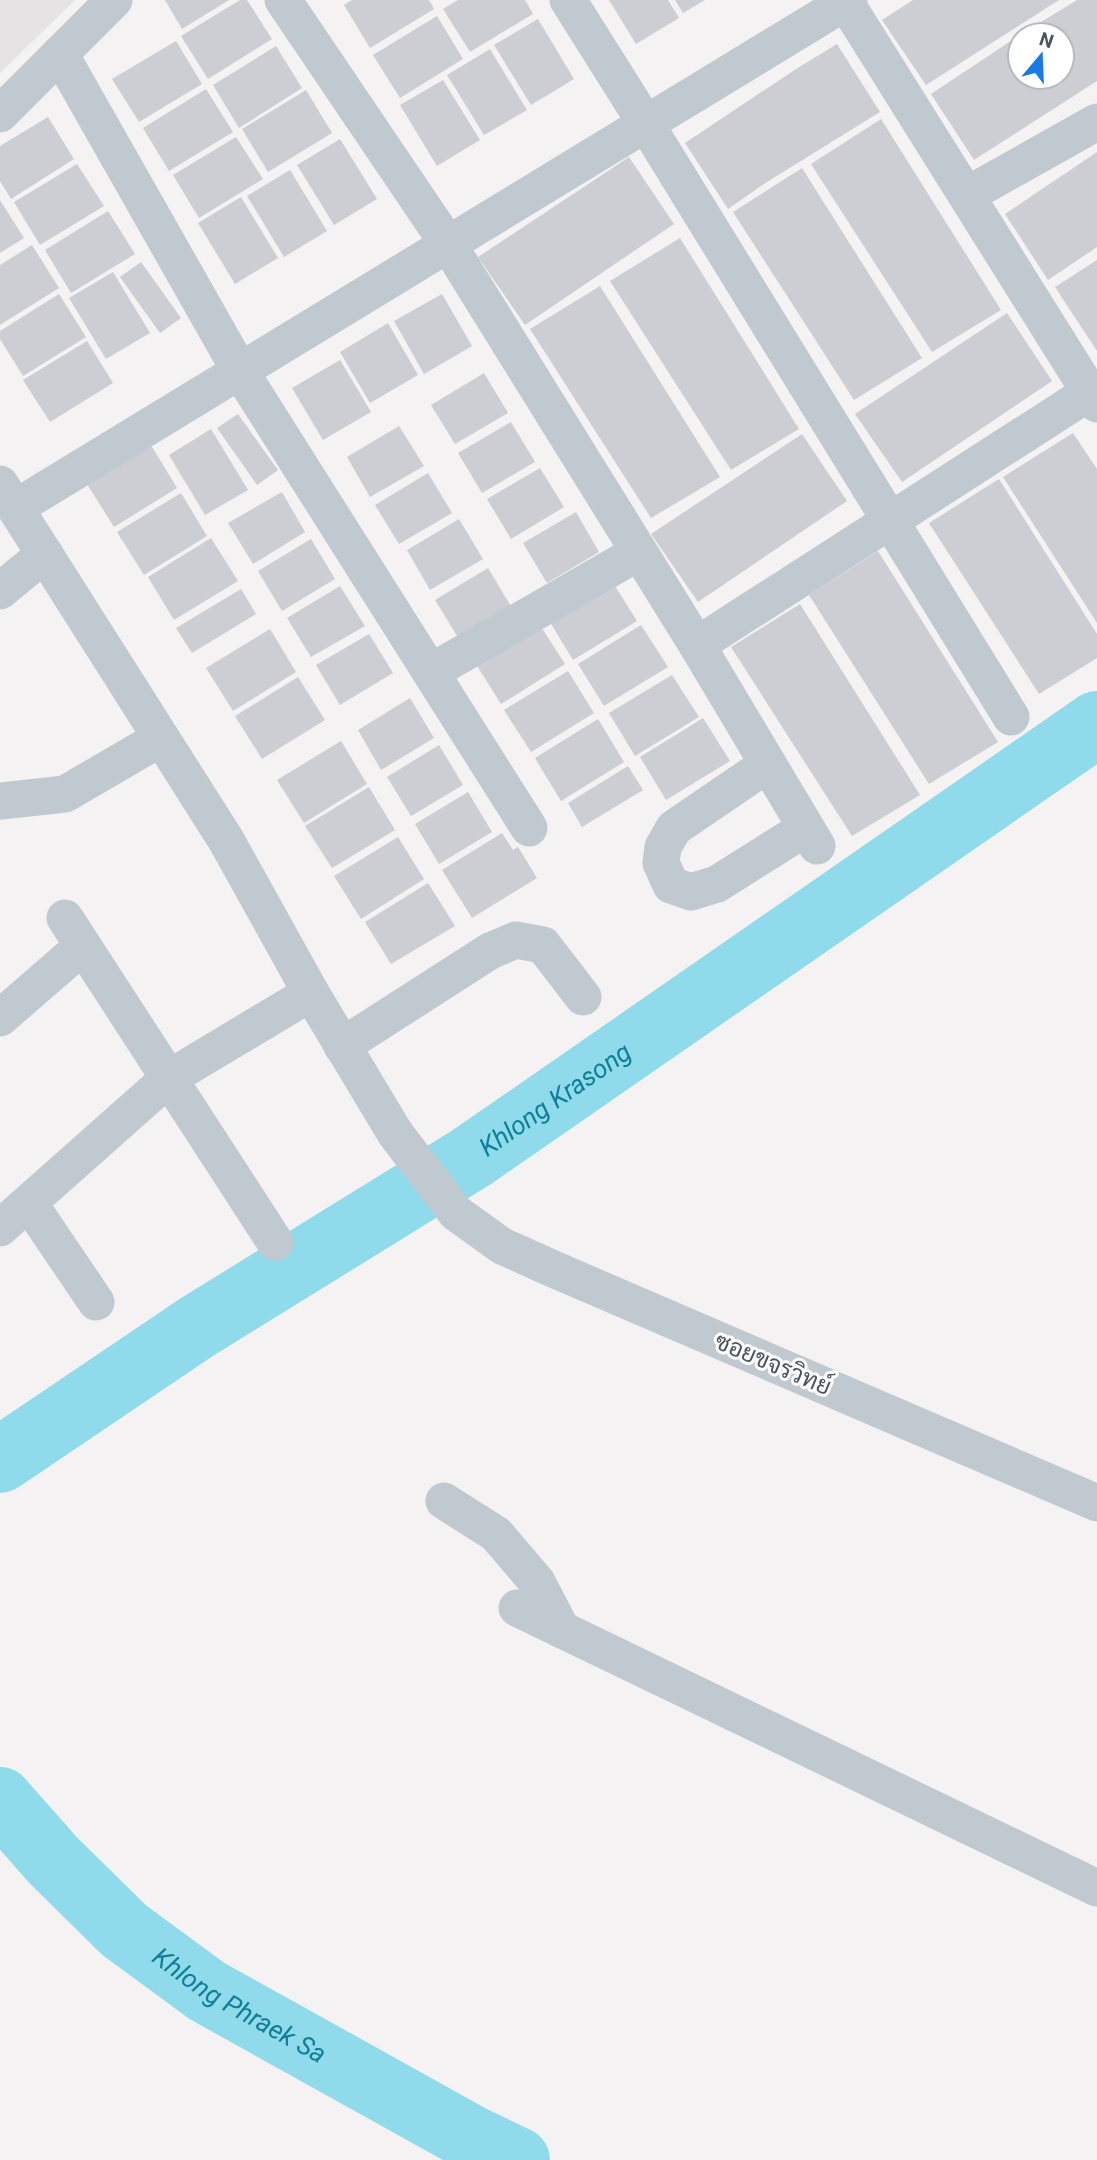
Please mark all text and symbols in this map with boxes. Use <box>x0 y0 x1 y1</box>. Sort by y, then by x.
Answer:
north arrow <box>1006 21 1076 91</box>
text: N <box>1036 27 1056 53</box>
water label: Khlong Krasong <box>473 1037 637 1162</box>
street label: ซอยขจรวิทย์ <box>711 1325 836 1401</box>
water label: Khlong Phraek Sa <box>147 1941 331 2069</box>

